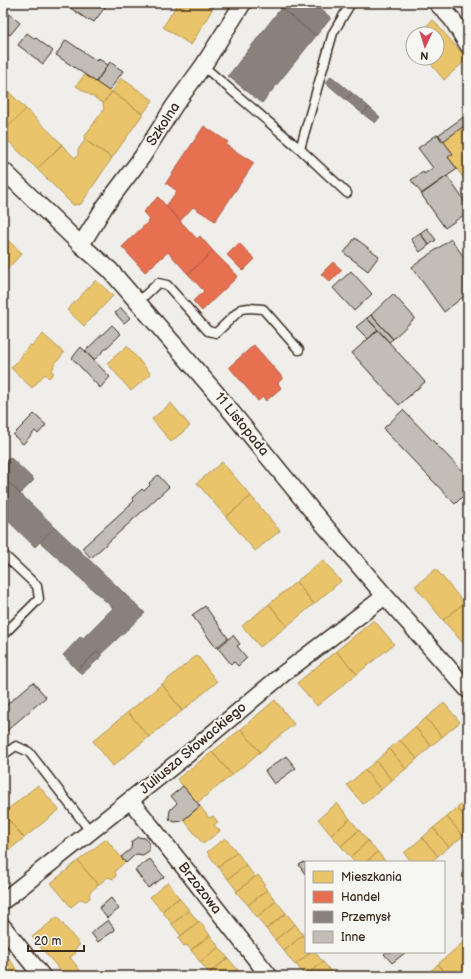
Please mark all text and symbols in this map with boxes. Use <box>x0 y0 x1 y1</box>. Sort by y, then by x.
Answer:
north arrow <box>405 26 445 66</box>
text: N <box>420 49 429 62</box>
street label: Szkolna <box>143 99 183 149</box>
street label: 11 Listopada <box>211 389 273 459</box>
street label: Juliusza Słowackiego <box>136 698 250 798</box>
street label: Brzozowa <box>175 859 225 917</box>
legend <box>305 861 445 953</box>
text: Mieszkania <box>341 870 402 885</box>
text: Handel <box>341 890 380 905</box>
text: Przemysł <box>341 910 391 925</box>
scale bar <box>28 927 84 953</box>
text: Inne <box>341 930 365 945</box>
text: 20 m <box>34 934 61 949</box>

